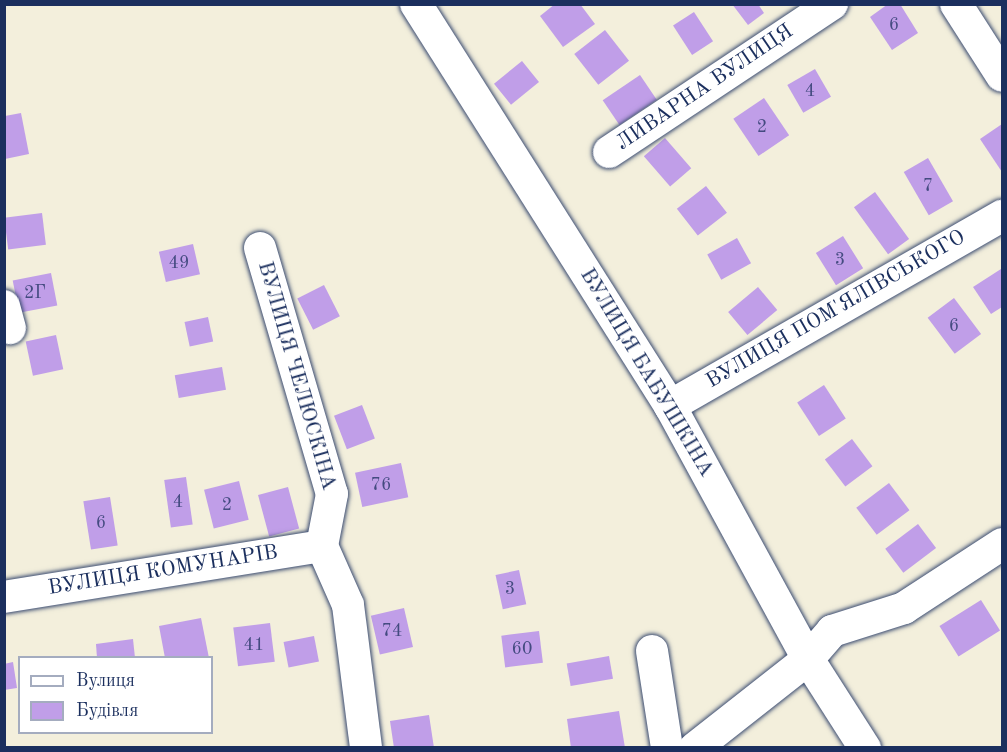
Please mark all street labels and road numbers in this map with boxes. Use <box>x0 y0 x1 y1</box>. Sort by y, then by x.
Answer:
street label: ЛИВАРНА ВУЛИЦЯ <box>612 19 798 157</box>
street label: ВУЛИЦЯ ПОМ'ЯЛІВСЬКОГО <box>702 225 970 395</box>
street label: ВУЛИЦЯ ЧЕЛЮСКІНА <box>251 259 341 493</box>
street label: ВУЛИЦЯ БАБУШКІНА <box>574 264 718 482</box>
street label: ВУЛИЦЯ КОМУНАРІВ <box>46 540 280 602</box>

